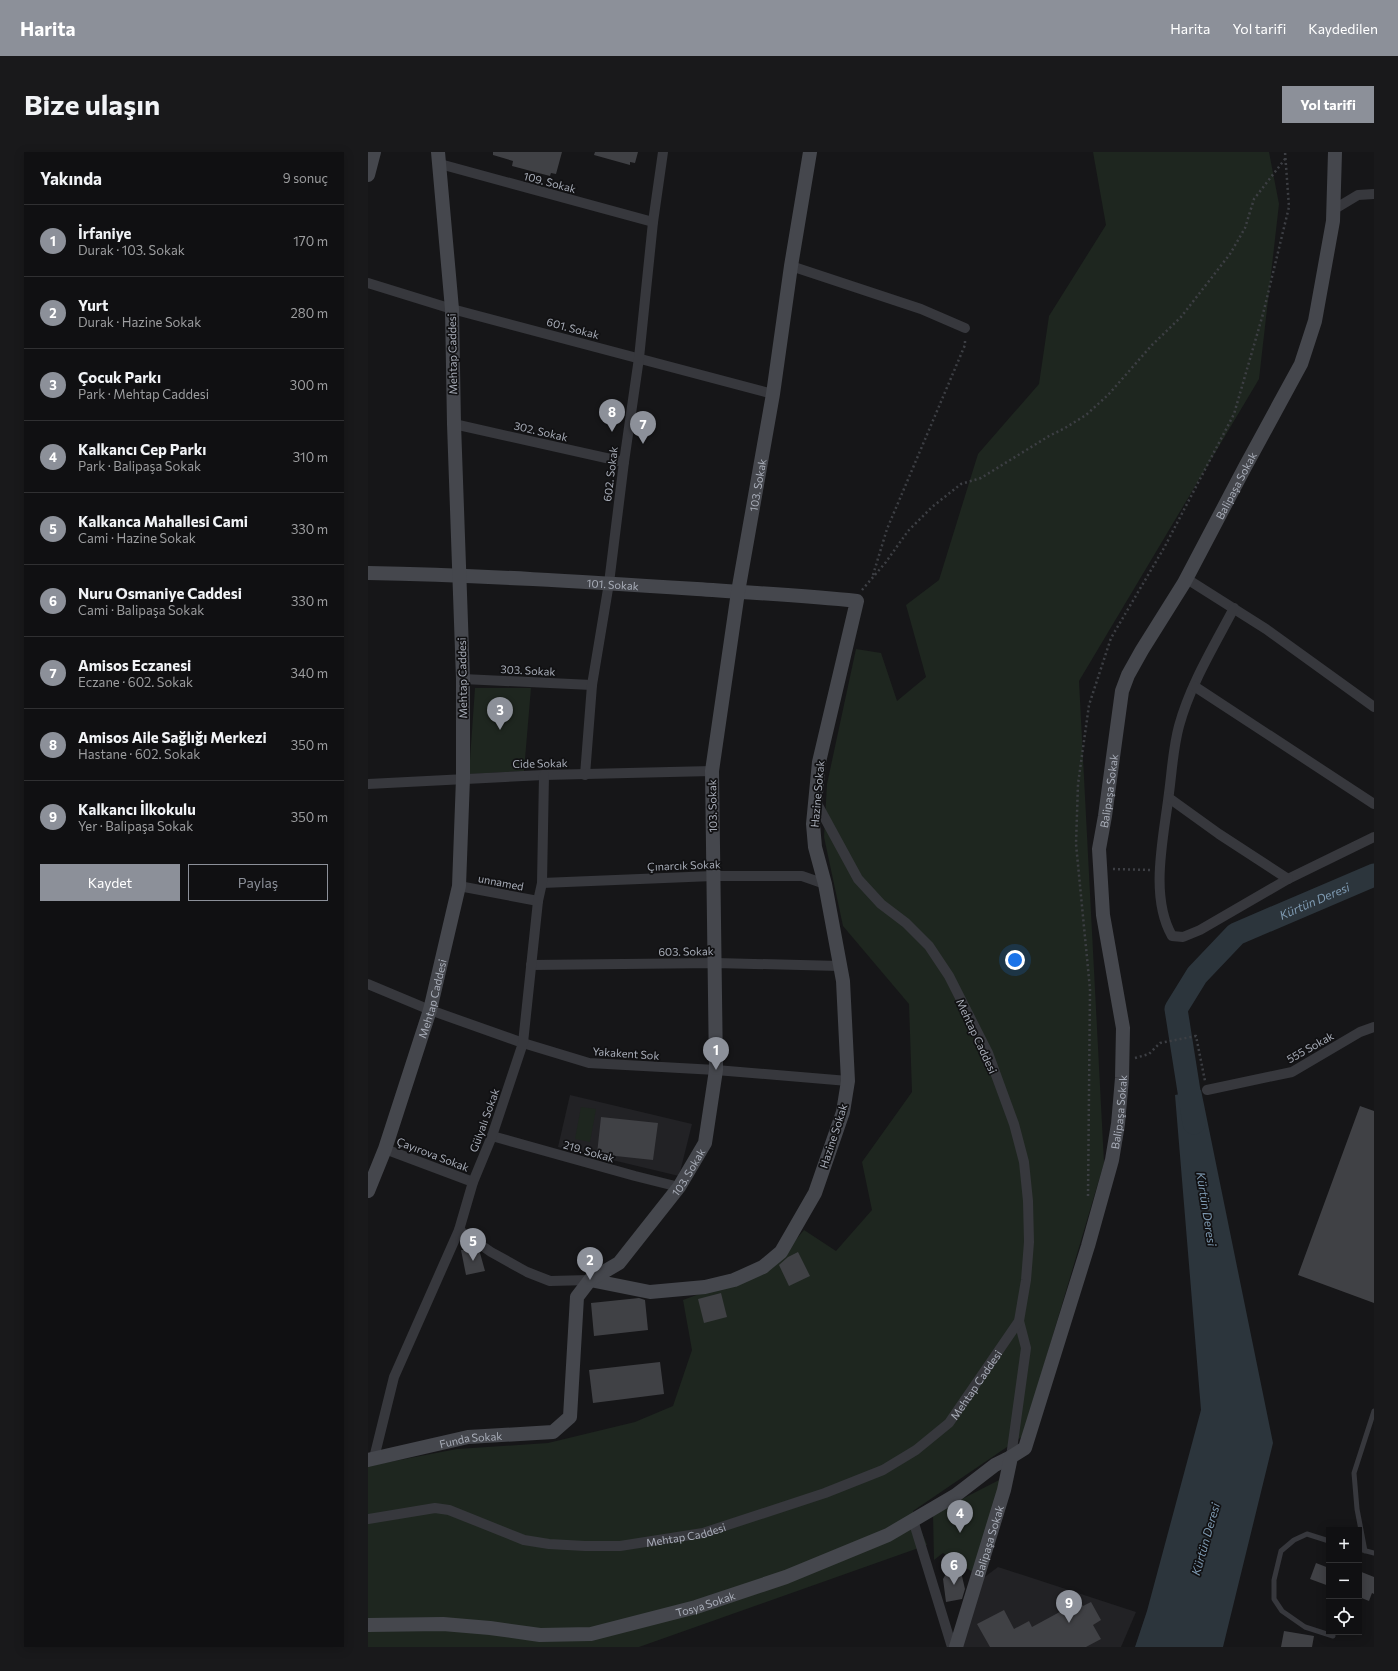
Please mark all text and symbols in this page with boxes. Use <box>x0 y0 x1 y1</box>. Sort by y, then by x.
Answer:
text: Harita <box>20 17 75 40</box>
text: Harita <box>1170 20 1210 37</box>
text: Yol tarifi <box>1232 20 1286 37</box>
text: Kaydedilen <box>1308 20 1378 37</box>
button: Yol tarifi <box>1282 86 1374 123</box>
text: Bize ulaşın <box>24 87 160 121</box>
text: Yakında <box>40 168 102 189</box>
street label: 109. Sokak <box>522 169 578 195</box>
text: 9 sonuç <box>283 170 328 186</box>
text: İrfaniye <box>78 224 131 242</box>
text: 1 <box>50 233 56 249</box>
text: 170 m <box>293 233 328 249</box>
text: Durak · 103. Sokak <box>78 242 185 258</box>
text: Yurt <box>78 296 108 314</box>
text: 2 <box>49 305 57 321</box>
text: 280 m <box>291 305 328 321</box>
street label: Mehtap Caddesi <box>445 313 459 395</box>
text: Durak · Hazine Sokak <box>78 314 201 330</box>
street label: 601. Sokak <box>545 315 601 341</box>
text: Çocuk Parkı <box>78 368 161 386</box>
text: 3 <box>49 377 57 393</box>
text: 300 m <box>290 377 328 393</box>
text: Park · Mehtap Caddesi <box>78 386 209 402</box>
pin: 8 <box>599 399 625 432</box>
pin: 7 <box>630 411 656 444</box>
street label: 302. Sokak <box>513 418 569 444</box>
text: Kalkancı Cep Parkı <box>78 440 206 458</box>
street label: 602. Sokak <box>600 446 620 502</box>
text: 4 <box>49 449 57 465</box>
text: 310 m <box>293 449 328 465</box>
street label: Balipaşa Sokak <box>1212 449 1259 521</box>
text: Park · Balipaşa Sokak <box>78 458 201 474</box>
street label: 103. Sokak <box>746 458 768 512</box>
text: Kalkanca Mahallesi Cami <box>78 512 248 530</box>
text: 5 <box>49 521 57 537</box>
text: 330 m <box>291 521 328 537</box>
text: Cami · Hazine Sokak <box>78 530 196 546</box>
street label: 101. Sokak <box>586 576 639 592</box>
text: Nuru Osmaniye Caddesi <box>78 584 242 602</box>
text: 6 <box>49 593 57 609</box>
text: 330 m <box>291 593 328 609</box>
text: Cami · Balipaşa Sokak <box>78 602 204 618</box>
street label: Mehtap Caddesi <box>455 637 469 719</box>
text: Amisos Eczanesi <box>78 656 191 674</box>
street label: 303. Sokak <box>500 662 556 678</box>
text: 7 <box>49 665 57 681</box>
text: 340 m <box>290 665 328 681</box>
text: Eczane · 602. Sokak <box>78 674 193 690</box>
pin: 3 <box>487 697 513 730</box>
text: Amisos Aile Sağlığı Merkezi <box>78 728 267 746</box>
text: 8 <box>49 737 57 753</box>
text: 350 m <box>291 737 328 753</box>
text: Hastane · 602. Sokak <box>78 746 200 762</box>
street label: Balipaşa Sokak <box>1097 753 1120 829</box>
street label: Cide Sokak <box>512 756 568 770</box>
street label: Hazine Sokak <box>808 760 826 828</box>
street label: 103. Sokak <box>705 779 719 833</box>
text: Kalkancı İlkokulu <box>78 800 196 818</box>
text: 9 <box>49 809 57 825</box>
text: 350 m <box>291 809 328 825</box>
text: Yer · Balipaşa Sokak <box>78 818 193 834</box>
street label: Çınarcık Sokak <box>647 857 721 873</box>
button: Kaydet <box>40 864 180 901</box>
button: Paylaş <box>188 864 328 901</box>
street label: unnamed <box>477 871 525 893</box>
water label: Kürtün Deresi <box>1277 879 1352 922</box>
street label: 603. Sokak <box>658 944 714 958</box>
your location <box>1005 950 1025 970</box>
street label: Mehtap Caddesi <box>415 958 448 1040</box>
street label: Mehtap Caddesi <box>954 996 1000 1076</box>
street label: 555 Sokak <box>1284 1029 1336 1065</box>
pin: 1 <box>703 1037 729 1070</box>
street label: Yakakent Sok <box>592 1044 660 1062</box>
street label: Balipaşa Sokak <box>1107 1075 1129 1150</box>
street label: Gülyalı Sokak <box>466 1086 502 1154</box>
street label: Hazine Sokak <box>816 1102 850 1170</box>
street label: Çayırova Sokak <box>395 1134 471 1174</box>
street label: 219. Sokak <box>562 1137 616 1165</box>
street label: 103. Sokak <box>668 1146 707 1198</box>
water label: Kürtün Deresi <box>1194 1171 1220 1248</box>
pin: 5 <box>460 1228 486 1261</box>
pin: 2 <box>577 1247 603 1280</box>
street label: Mehtap Caddesi <box>947 1347 1004 1422</box>
street label: Funda Sokak <box>438 1429 503 1450</box>
pin: 4 <box>947 1500 973 1533</box>
water label: Kürtün Deresi <box>1188 1500 1222 1577</box>
street label: Balipaşa Sokak <box>971 1503 1006 1578</box>
street label: Mehtap Caddesi <box>645 1519 727 1548</box>
map controls <box>1326 1527 1362 1635</box>
button: + <box>1326 1527 1362 1563</box>
pin: 6 <box>941 1552 967 1585</box>
button: − <box>1326 1563 1362 1599</box>
street label: Tosya Sokak <box>674 1588 737 1619</box>
pin: 9 <box>1056 1590 1082 1623</box>
button: locate <box>1326 1599 1362 1635</box>

